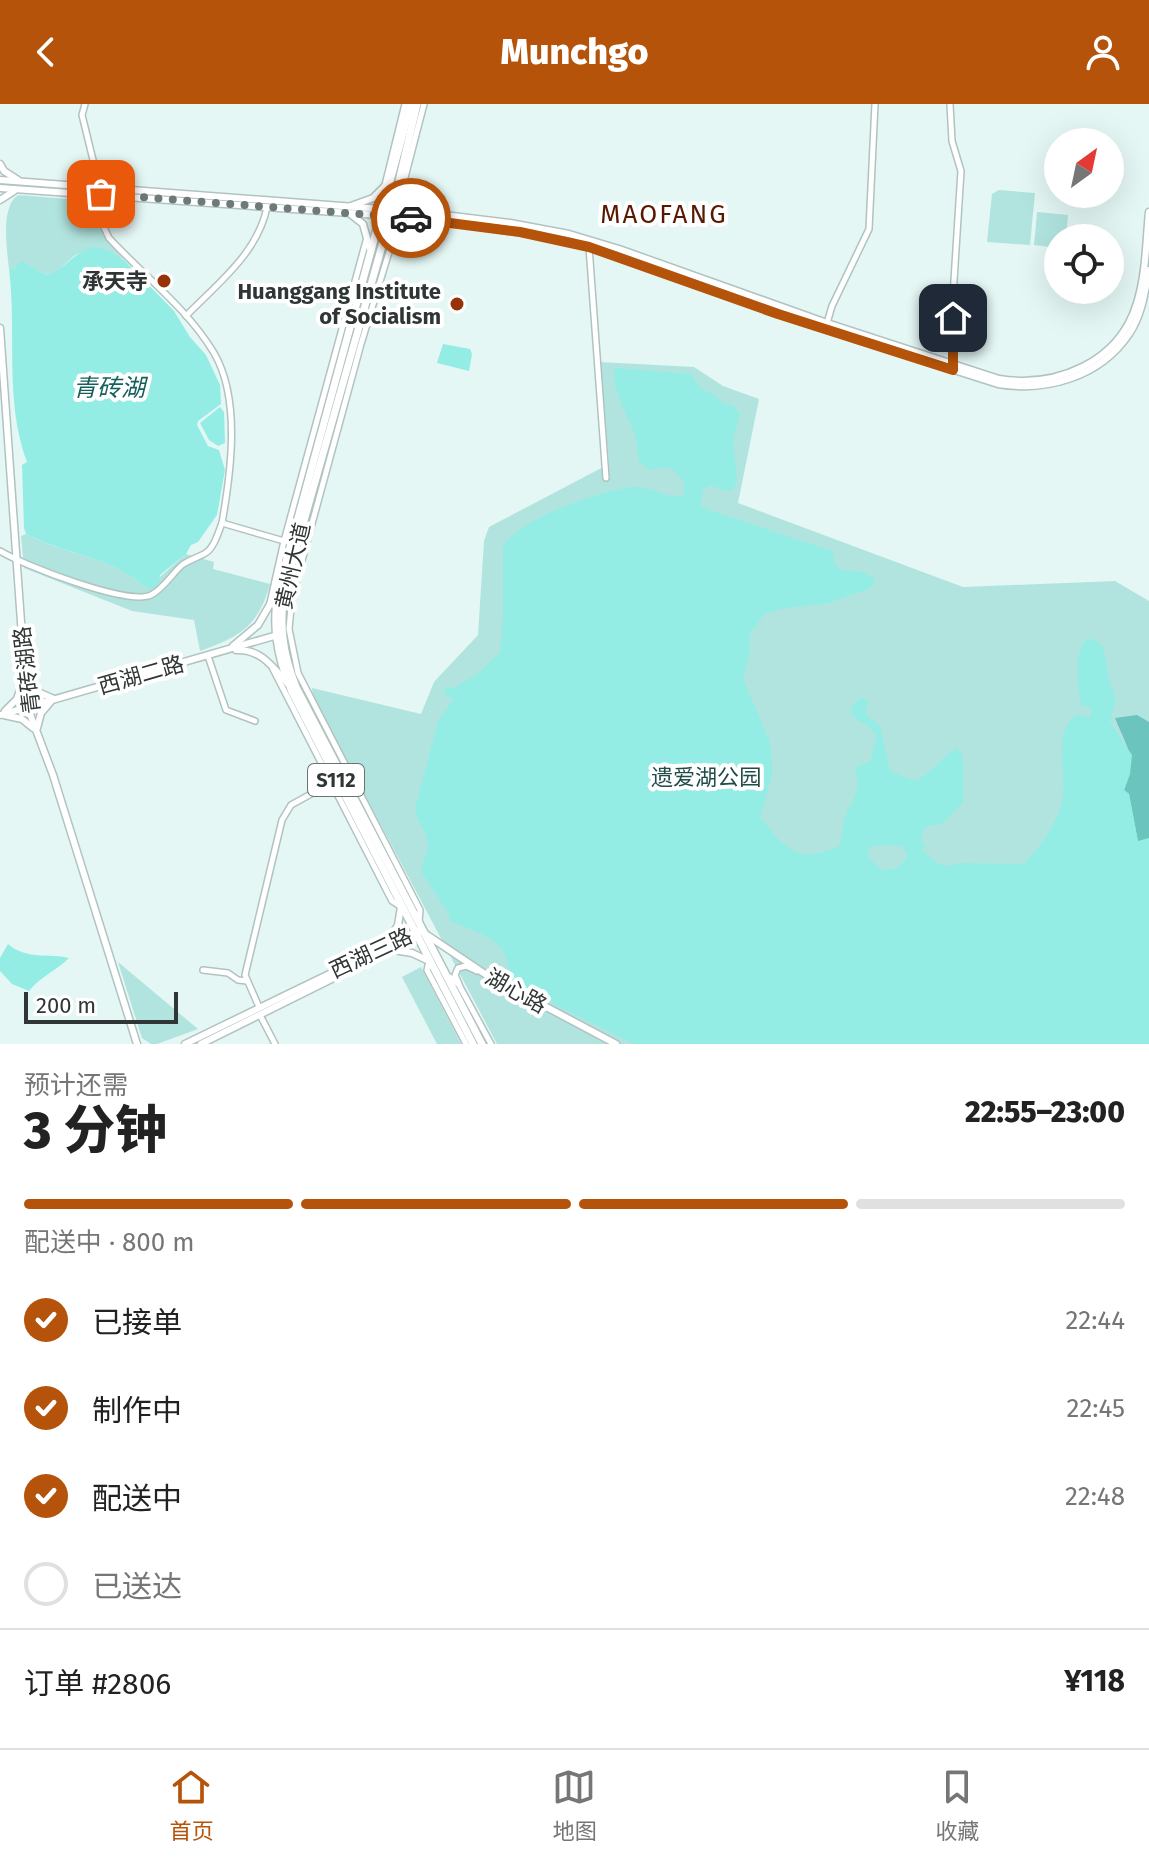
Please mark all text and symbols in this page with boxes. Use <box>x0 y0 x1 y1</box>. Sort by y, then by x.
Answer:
icon: back <box>24 30 68 74</box>
text: Munchgo <box>501 30 648 74</box>
icon: person <box>1081 30 1125 74</box>
north arrow <box>1044 128 1124 208</box>
map controls <box>1044 128 1124 304</box>
pin <box>67 160 135 228</box>
icon: bag <box>79 172 123 216</box>
courier <box>371 178 451 258</box>
icon: car <box>389 196 433 240</box>
district label: MAOFANG <box>600 199 728 230</box>
button: locate <box>1044 224 1124 304</box>
place label: 承天寺 <box>82 268 148 295</box>
marker: 承天寺 <box>155 272 173 290</box>
place label: Huanggang Institute of Socialism <box>237 278 441 330</box>
pin <box>919 284 987 352</box>
marker: Huanggang Institute of Socialism <box>448 295 466 313</box>
icon: home <box>931 296 975 340</box>
water label: 青砖湖 <box>73 374 149 402</box>
street label: 黄州大道 <box>270 520 316 612</box>
street label: 青砖湖路 <box>8 625 46 715</box>
street label: 西湖二路 <box>95 650 187 700</box>
road number: S112 <box>308 764 364 796</box>
park label: 遗爱湖公园 <box>651 764 761 791</box>
street label: 西湖三路 <box>325 922 417 984</box>
street label: 湖心路 <box>481 963 551 1019</box>
scale bar <box>24 988 178 1024</box>
text: 200 m <box>36 992 96 1019</box>
text: 预计还需 <box>24 1070 128 1101</box>
text: 22:55–23:00 <box>965 1094 1125 1130</box>
text: 3 分钟 <box>24 1099 167 1162</box>
text: 配送中 · 800 m <box>24 1227 195 1258</box>
icon: check <box>24 1298 68 1342</box>
text: 已接单 <box>92 1305 182 1341</box>
text: 22:44 <box>1065 1305 1125 1336</box>
icon: check <box>24 1386 68 1430</box>
text: 制作中 <box>92 1393 182 1429</box>
text: 22:45 <box>1067 1393 1125 1424</box>
icon: check <box>24 1474 68 1518</box>
text: 配送中 <box>92 1481 182 1517</box>
text: 22:48 <box>1065 1481 1125 1512</box>
text: 已送达 <box>92 1569 182 1605</box>
text: ¥118 <box>1064 1663 1125 1699</box>
text: 订单 #2806 <box>24 1666 171 1702</box>
tab: 首页 <box>169 1765 214 1845</box>
tab: 地图 <box>552 1765 597 1845</box>
tab: 收藏 <box>935 1765 980 1845</box>

